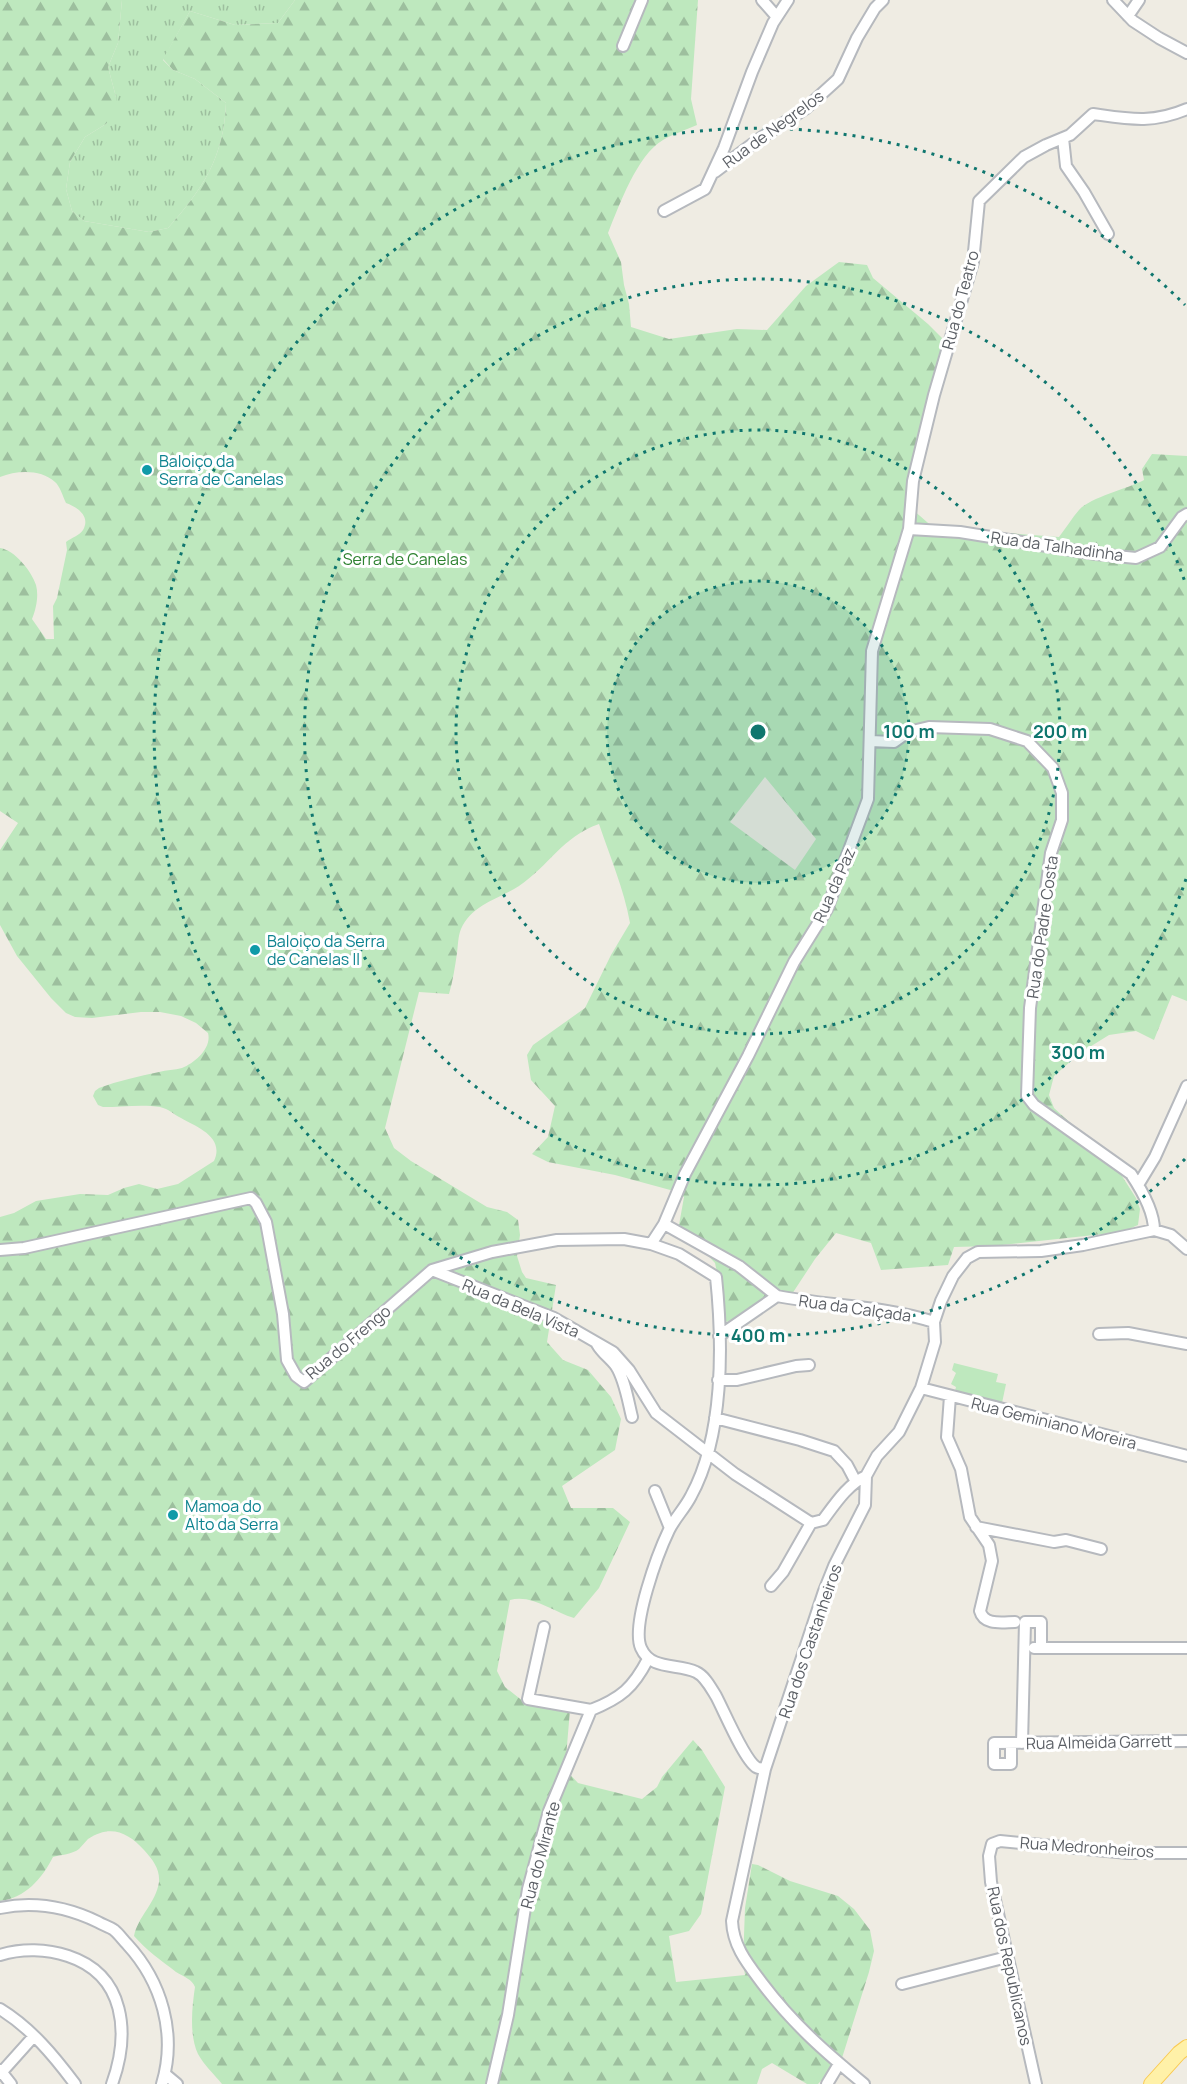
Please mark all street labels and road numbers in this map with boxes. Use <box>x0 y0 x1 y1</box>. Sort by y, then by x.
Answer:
street label: Rua de Negrelos <box>718 85 828 173</box>
street label: Rua do Teatro <box>936 248 984 352</box>
street label: Rua da Talhadinha <box>989 526 1125 566</box>
street label: Rua da Paz <box>808 844 860 926</box>
street label: Rua do Padre Costa <box>1021 854 1063 1000</box>
street label: Rua da Bela Vista <box>459 1273 583 1343</box>
street label: Rua da Calçada <box>797 1289 913 1327</box>
street label: Rua do Frengo <box>301 1300 395 1384</box>
street label: Rua Geminiano Moreira <box>969 1392 1139 1454</box>
street label: Rua dos Castanheiros <box>773 1561 847 1721</box>
street label: Rua Almeida Garrett <box>1026 1730 1173 1754</box>
street label: Rua do Mirante <box>515 1799 565 1911</box>
street label: Rua Medronheiros <box>1019 1831 1155 1863</box>
street label: Rua dos Republicanos <box>982 1884 1038 2048</box>

